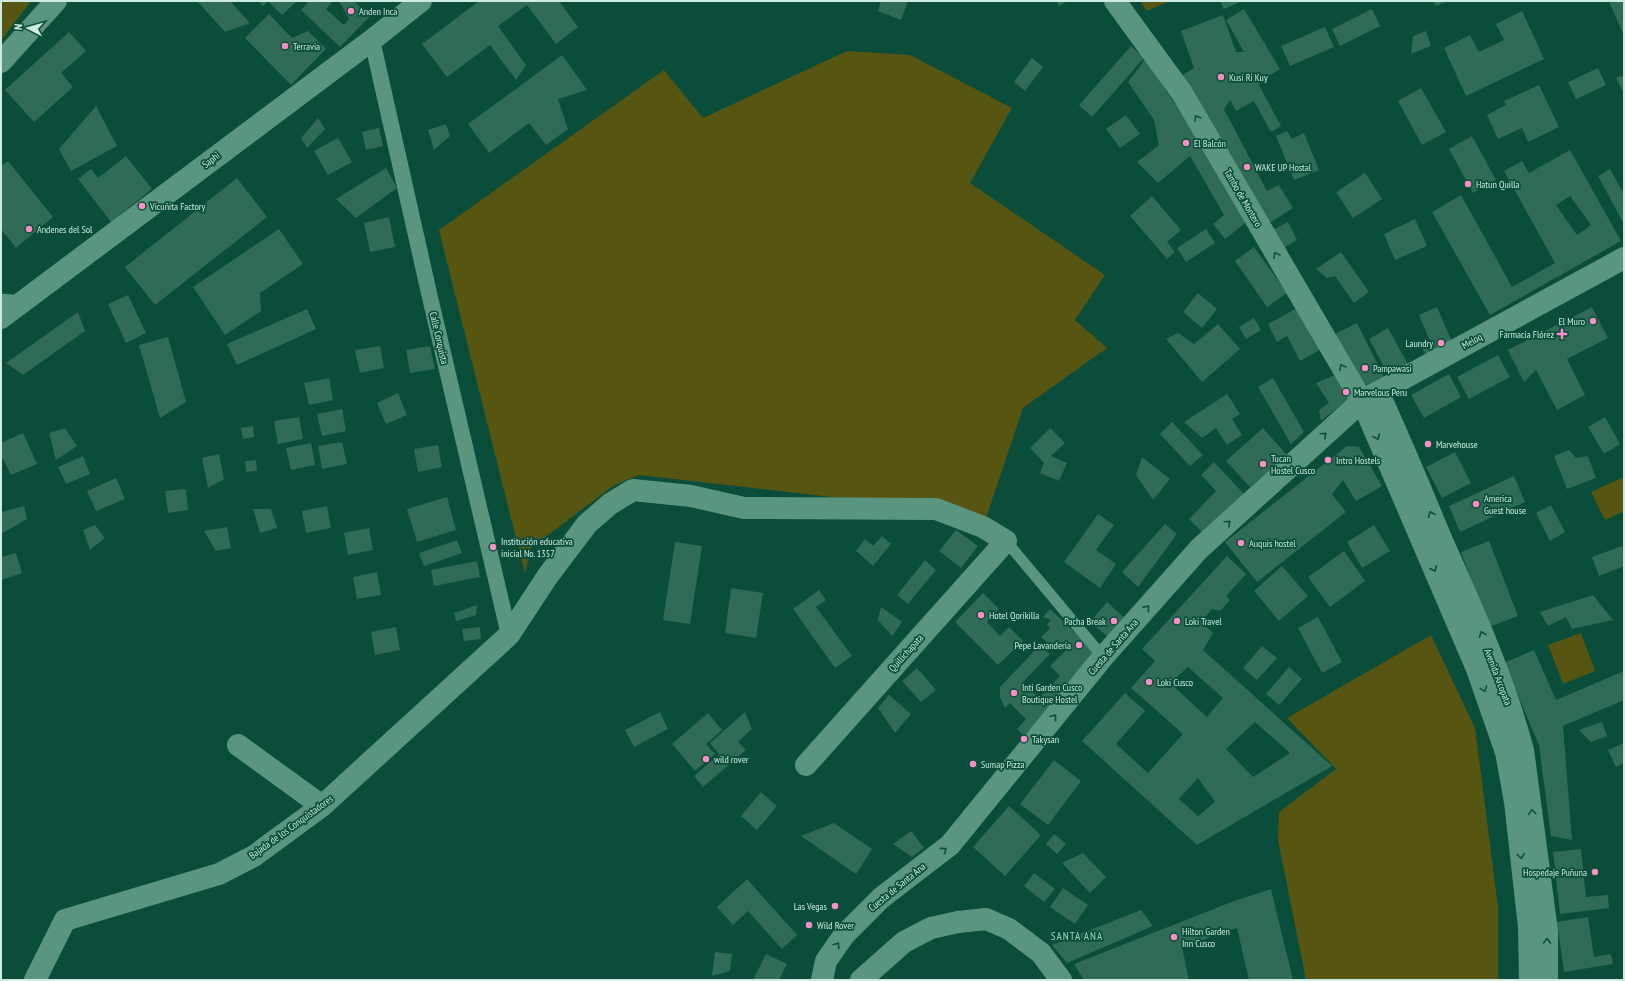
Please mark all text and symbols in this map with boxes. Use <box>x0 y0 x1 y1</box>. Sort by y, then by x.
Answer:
place label: Anden Inca <box>359 5 397 18</box>
marker: Anden Inca <box>346 6 356 16</box>
north arrow <box>8 8 48 48</box>
text: N <box>11 23 25 31</box>
place label: Terravia <box>293 40 320 53</box>
marker: Terravia <box>280 41 290 51</box>
place label: Kusi Ri Kuy <box>1229 71 1268 84</box>
marker: Kusi Ri Kuy <box>1216 72 1226 82</box>
one-way arrow <box>1194 115 1201 123</box>
place label: El Balcón <box>1194 137 1226 150</box>
marker: El Balcón <box>1181 138 1191 148</box>
street label: Saphi <box>199 149 223 171</box>
place label: WAKE UP Hostal <box>1255 161 1312 174</box>
marker: WAKE UP Hostal <box>1242 162 1252 172</box>
street label: Tambo de Montero <box>1221 167 1265 229</box>
place label: Hatun Quilla <box>1476 178 1520 191</box>
marker: Hatun Quilla <box>1463 179 1473 189</box>
place label: Vicuñita Factory <box>149 200 206 213</box>
marker: Vicuñita Factory <box>137 201 147 211</box>
place label: Andenes del Sol <box>37 223 93 236</box>
marker: Andenes del Sol <box>24 224 34 234</box>
one-way arrow <box>1274 252 1281 259</box>
street label: Calle Conquista <box>427 311 451 365</box>
place label: El Muro <box>1558 315 1585 328</box>
marker: El Muro <box>1588 316 1598 326</box>
place label: Farmacia Flórez <box>1500 328 1554 341</box>
marker: Farmacia Flórez <box>1557 329 1567 339</box>
street label: Meloq <box>1459 330 1485 352</box>
place label: Laundry <box>1405 337 1433 350</box>
marker: Laundry <box>1436 338 1446 348</box>
place label: Pampawasi <box>1373 362 1412 375</box>
marker: Pampawasi <box>1360 363 1370 373</box>
one-way arrow <box>1340 364 1347 371</box>
place label: Marvelous Peru <box>1354 386 1407 399</box>
marker: Marvelous Peru <box>1341 387 1351 397</box>
one-way arrow <box>1319 433 1327 440</box>
one-way arrow <box>1373 433 1381 440</box>
place label: Marvehouse <box>1436 438 1478 451</box>
marker: Marvehouse <box>1423 439 1433 449</box>
place label: Tucan Hostel Cusco <box>1271 452 1315 477</box>
place label: Intro Hostels <box>1336 454 1381 467</box>
marker: Intro Hostels <box>1323 455 1333 465</box>
marker: Tucan Hostel Cusco <box>1258 459 1268 469</box>
place label: America Guest house <box>1484 492 1526 517</box>
marker: America Guest house <box>1471 499 1481 509</box>
one-way arrow <box>1428 511 1436 519</box>
one-way arrow <box>1223 520 1231 528</box>
place label: Institución educativa inicial No. 1357 <box>501 535 573 560</box>
place label: Auquis hostel <box>1249 537 1296 550</box>
marker: Auquis hostel <box>1236 538 1246 548</box>
marker: Institución educativa inicial No. 1357 <box>488 542 498 552</box>
one-way arrow <box>1429 565 1437 572</box>
one-way arrow <box>1142 605 1149 612</box>
place label: Hotel Qorikilla <box>989 609 1039 622</box>
marker: Hotel Qorikilla <box>976 610 986 620</box>
place label: Pacha Break <box>1064 615 1106 628</box>
place label: Loki Travel <box>1185 615 1222 628</box>
street label: Cuesta de Santa Ana <box>1085 616 1141 678</box>
marker: Pacha Break <box>1109 616 1119 626</box>
marker: Loki Travel <box>1172 616 1182 626</box>
one-way arrow <box>1478 630 1486 637</box>
street label: Quillichapata <box>886 632 926 674</box>
place label: Pepe Lavandería <box>1014 639 1071 652</box>
marker: Pepe Lavandería <box>1074 640 1084 650</box>
street label: Avenida Arcopata <box>1481 647 1515 707</box>
place label: Loki Cusco <box>1157 676 1193 689</box>
marker: Loki Cusco <box>1144 677 1154 687</box>
place label: Inti Garden Cusco Boutique Hostel <box>1022 681 1082 706</box>
one-way arrow <box>1480 685 1488 692</box>
marker: Inti Garden Cusco Boutique Hostel <box>1009 688 1019 698</box>
one-way arrow <box>1049 715 1056 722</box>
place label: Takysan <box>1032 733 1059 746</box>
marker: Takysan <box>1019 734 1029 744</box>
place label: wild rover <box>714 753 749 766</box>
marker: wild rover <box>701 754 711 764</box>
place label: Sumap Pizza <box>981 758 1024 771</box>
marker: Sumap Pizza <box>968 759 978 769</box>
street label: Bajada de los Conquistadores <box>246 792 336 862</box>
one-way arrow <box>1528 809 1537 815</box>
one-way arrow <box>940 847 947 854</box>
one-way arrow <box>1516 853 1525 859</box>
street label: Cuesta de Santa Ana <box>866 860 928 914</box>
place label: Hospedaje Puñuna <box>1523 866 1587 879</box>
marker: Hospedaje Puñuna <box>1590 867 1600 877</box>
place label: Las Vegas <box>794 900 828 913</box>
marker: Las Vegas <box>830 901 840 911</box>
place label: Wild Rover <box>817 919 854 932</box>
marker: Wild Rover <box>804 920 814 930</box>
place label: Hilton Garden Inn Cusco <box>1182 925 1230 950</box>
district label: SANTA ANA <box>1051 929 1103 943</box>
marker: Hilton Garden Inn Cusco <box>1169 932 1179 942</box>
one-way arrow <box>1543 938 1551 944</box>
one-way arrow <box>832 942 840 949</box>

